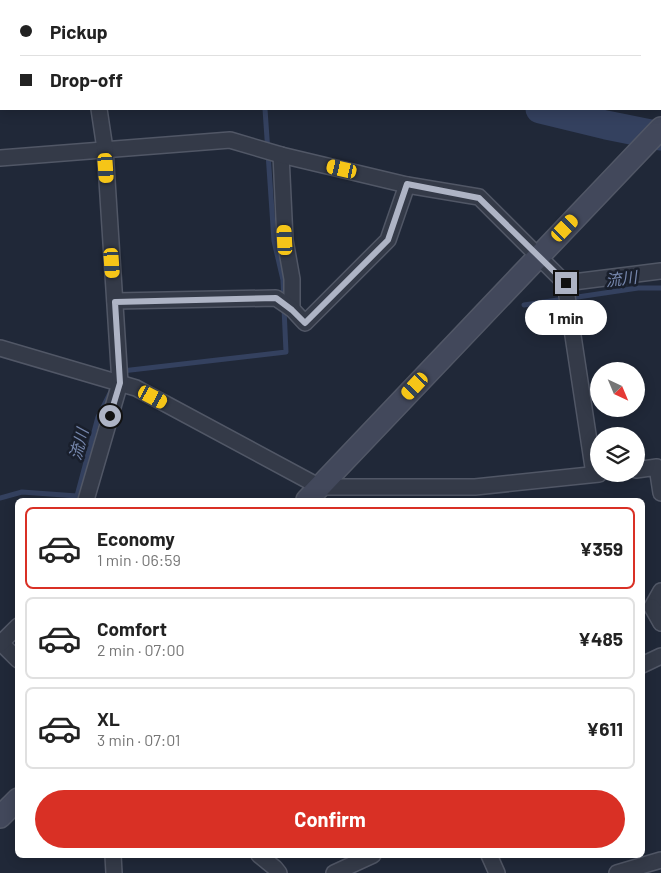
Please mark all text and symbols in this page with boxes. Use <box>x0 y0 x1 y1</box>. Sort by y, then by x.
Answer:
text: Pickup <box>50 20 108 43</box>
text: Drop-off <box>50 68 123 91</box>
car <box>97 153 114 183</box>
car <box>325 158 358 180</box>
car <box>549 212 580 244</box>
car <box>276 225 293 255</box>
car <box>103 248 120 278</box>
water label: 流川 <box>604 266 640 289</box>
route end <box>555 272 577 294</box>
callout: 1 min <box>525 300 607 336</box>
text: 1 min <box>548 308 584 327</box>
north arrow <box>590 362 645 418</box>
map controls <box>590 362 645 482</box>
car <box>399 370 430 402</box>
car <box>136 383 169 411</box>
route start <box>99 405 121 427</box>
water label: 流川 <box>65 424 92 462</box>
button: layers <box>590 427 645 482</box>
icon: car <box>37 526 82 571</box>
text: Economy <box>97 527 175 550</box>
text: ¥359 <box>579 537 623 560</box>
text: 1 min · 06:59 <box>97 550 181 569</box>
icon: car <box>37 616 82 661</box>
text: Comfort <box>97 617 167 640</box>
text: ¥485 <box>578 627 623 650</box>
text: 2 min · 07:00 <box>97 640 185 659</box>
icon: car <box>37 706 82 751</box>
text: XL <box>97 707 120 730</box>
text: ¥611 <box>586 717 623 740</box>
text: 3 min · 07:01 <box>97 730 180 749</box>
button: Confirm <box>35 790 625 848</box>

